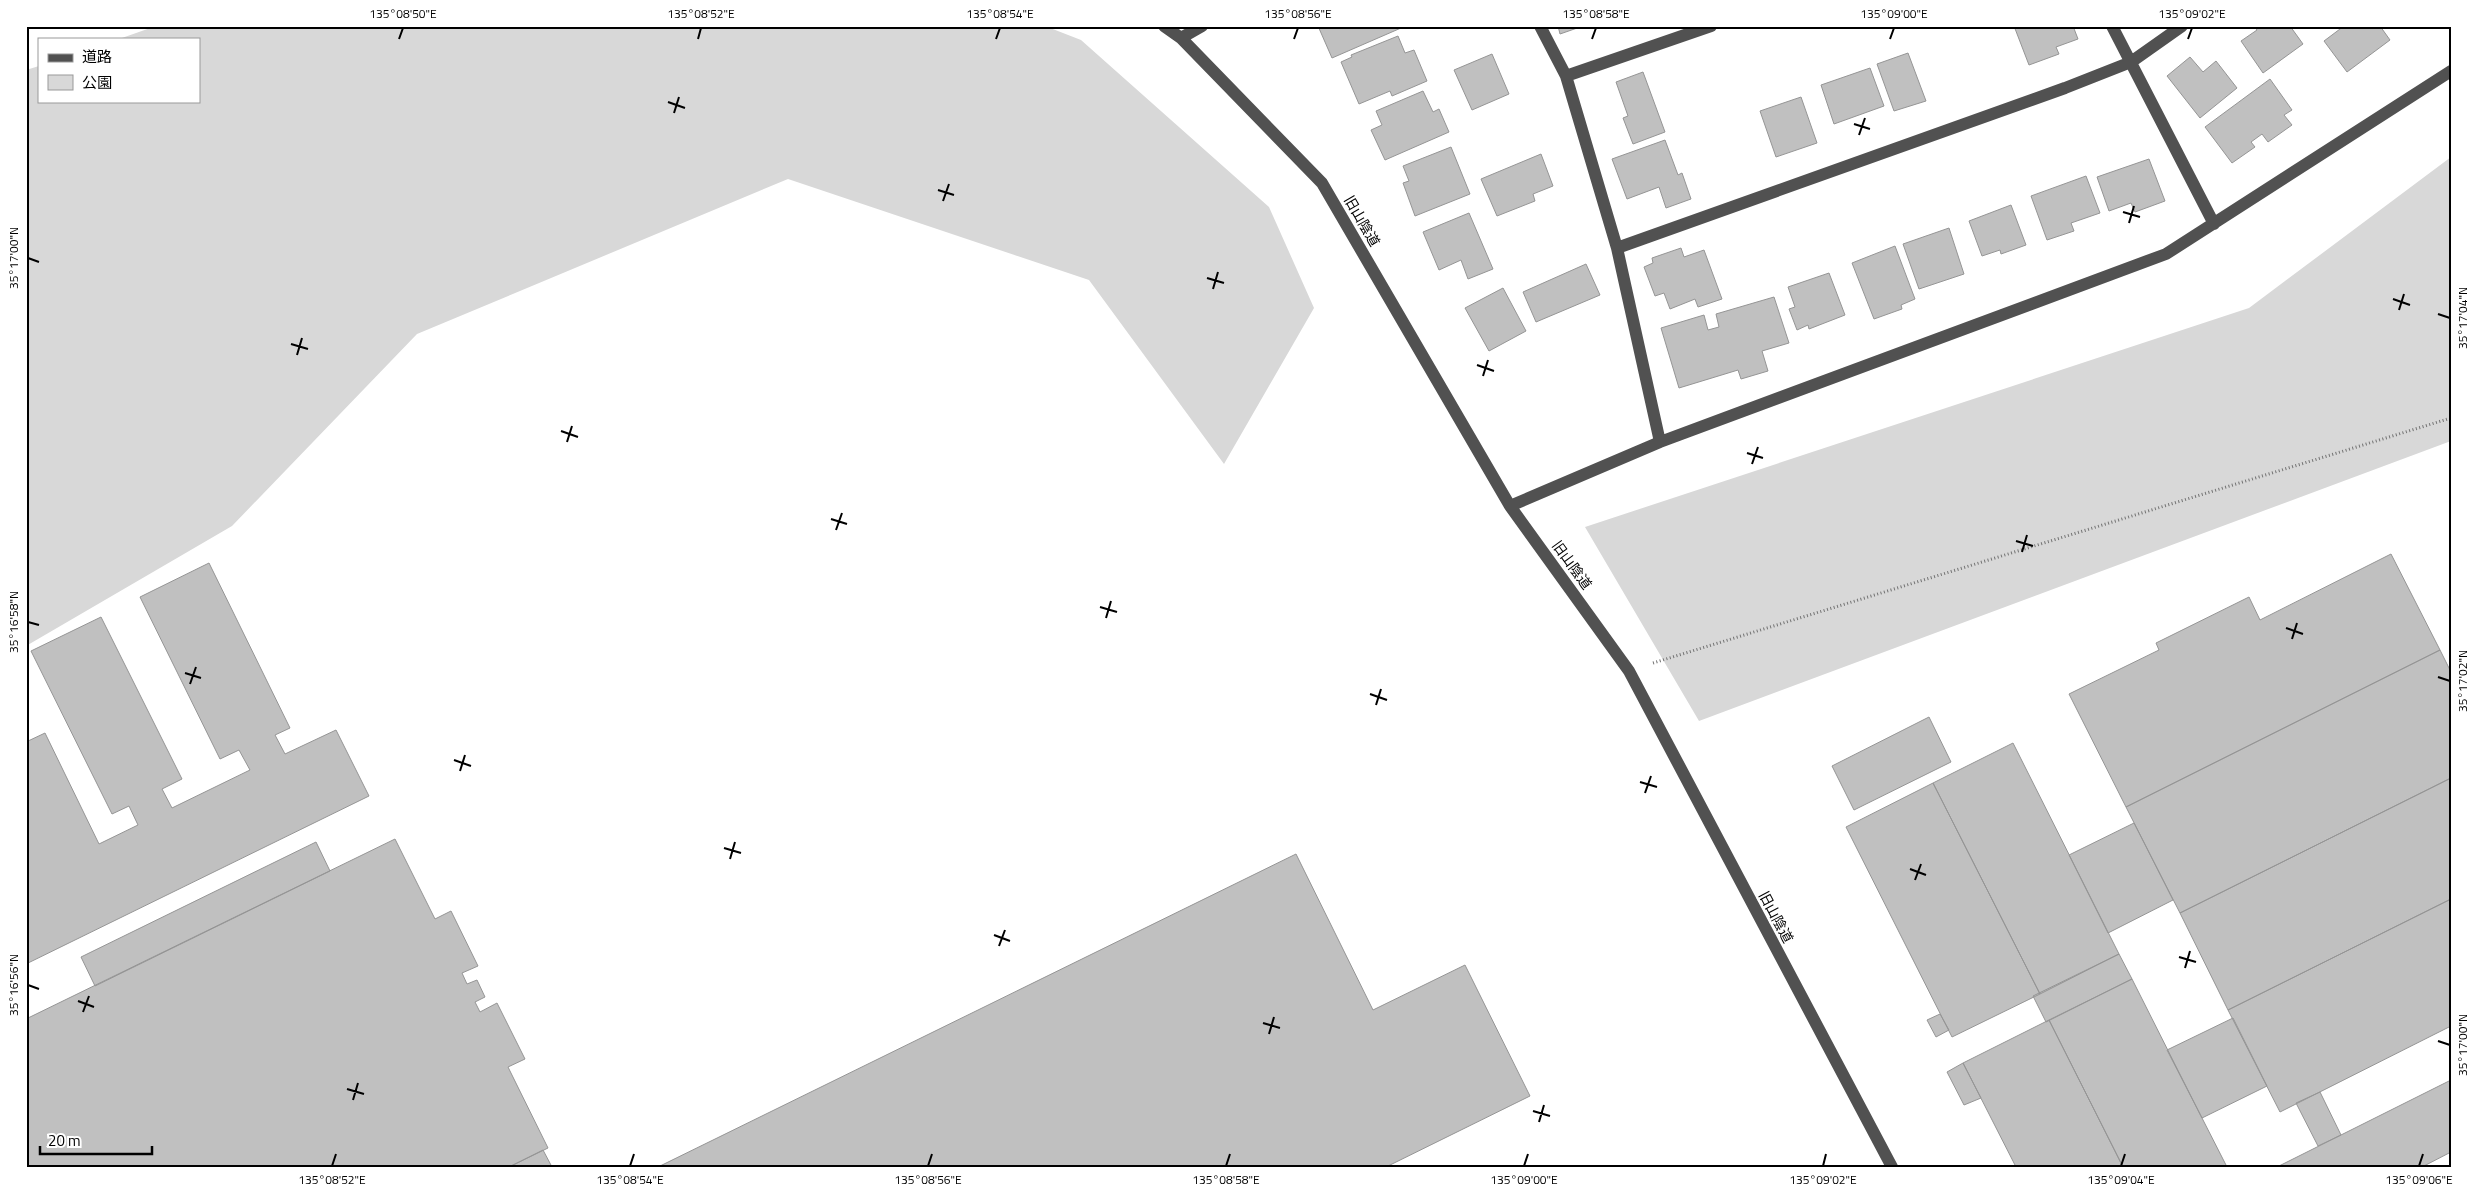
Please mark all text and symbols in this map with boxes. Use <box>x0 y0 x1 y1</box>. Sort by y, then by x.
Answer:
text: 135°08'50"E <box>369 4 437 23</box>
text: 135°08'52"E <box>667 4 735 23</box>
text: 135°08'54"E <box>966 4 1034 23</box>
text: 135°08'56"E <box>1264 4 1332 23</box>
text: 135°08'58"E <box>1562 4 1630 23</box>
text: 135°09'00"E <box>1860 4 1928 23</box>
text: 135°09'02"E <box>2158 4 2226 23</box>
legend <box>38 38 200 102</box>
text: 道路 <box>82 45 112 68</box>
text: 公園 <box>82 71 112 94</box>
street label: 旧山陰道 <box>1339 191 1386 250</box>
text: 35°17'00"N <box>4 227 23 289</box>
text: 35°17'04"N <box>2453 287 2472 349</box>
street label: 旧山陰道 <box>1547 536 1597 594</box>
text: 35°16'58"N <box>4 591 23 653</box>
text: 35°17'02"N <box>2453 650 2472 712</box>
street label: 旧山陰道 <box>1754 887 1799 946</box>
text: 35°16'56"N <box>4 954 23 1016</box>
text: 35°17'00"N <box>2453 1014 2472 1076</box>
scale bar <box>40 1123 152 1155</box>
text: 20 m <box>48 1129 81 1152</box>
text: 135°08'52"E <box>298 1170 366 1189</box>
text: 135°08'54"E <box>596 1170 664 1189</box>
text: 135°08'56"E <box>894 1170 962 1189</box>
text: 135°08'58"E <box>1192 1170 1260 1189</box>
text: 135°09'00"E <box>1490 1170 1558 1189</box>
text: 135°09'02"E <box>1789 1170 1857 1189</box>
text: 135°09'04"E <box>2087 1170 2155 1189</box>
text: 135°09'06"E <box>2385 1170 2453 1189</box>

